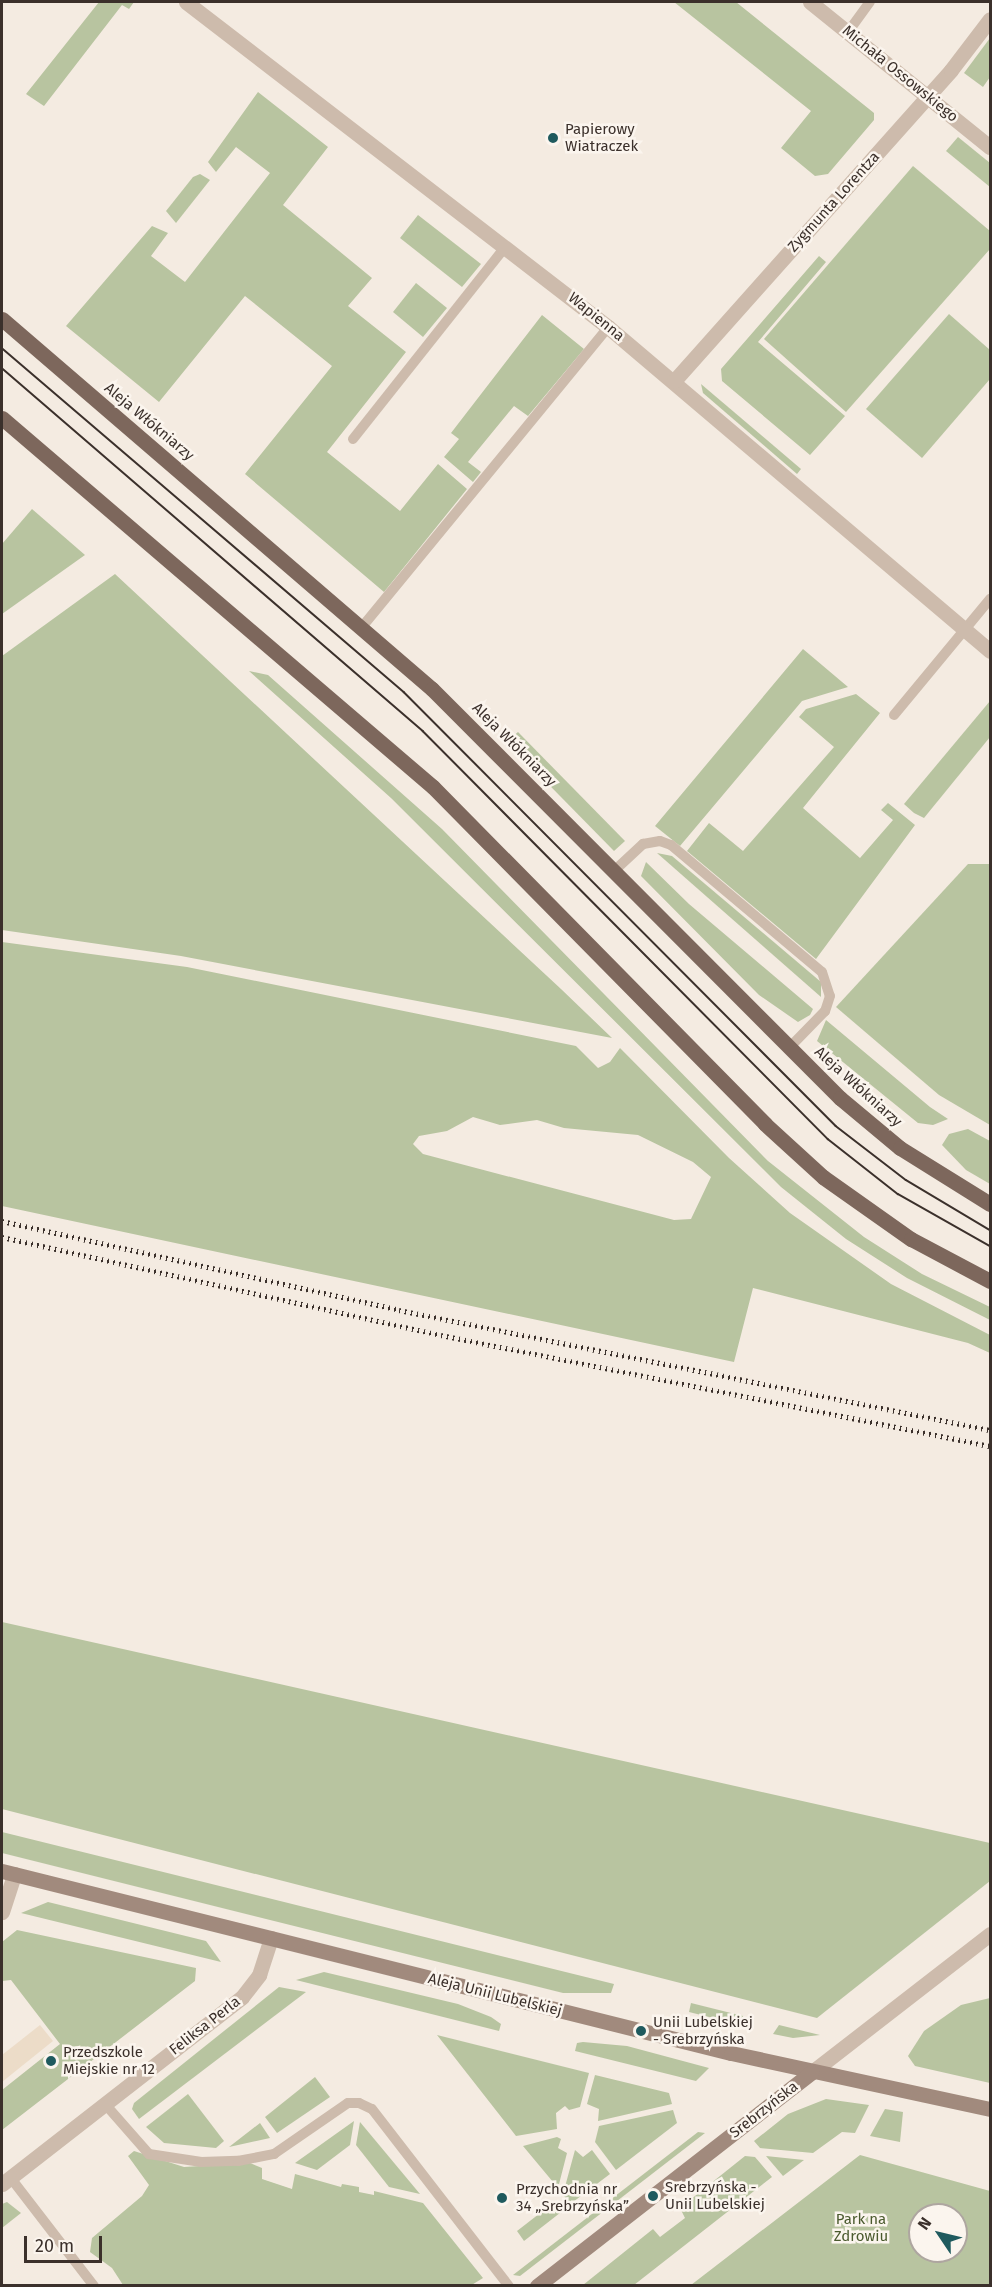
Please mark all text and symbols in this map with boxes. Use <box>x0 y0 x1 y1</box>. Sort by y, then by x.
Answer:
street label: Michała Ossowskiego <box>839 22 961 126</box>
place label: Papierowy Wiatraczek <box>565 120 638 155</box>
marker: Papierowy Wiatraczek <box>546 131 560 145</box>
street label: Zygmunta Lorentza <box>784 148 884 256</box>
street label: Wapienna <box>564 289 628 345</box>
street label: Aleja Włókniarzy <box>100 379 198 465</box>
street label: Aleja Włókniarzy <box>468 699 560 791</box>
street label: Aleja Włókniarzy <box>811 1043 905 1131</box>
street label: Aleja Unii Lubelskiej <box>426 1970 564 2020</box>
street label: Feliksa Perla <box>166 1993 244 2059</box>
place label: Unii Lubelskiej - Srebrzyńska <box>653 2013 753 2048</box>
marker: Unii Lubelskiej - Srebrzyńska <box>634 2024 648 2038</box>
place label: Przedszkole Miejskie nr 12 <box>63 2043 155 2078</box>
marker: Przedszkole Miejskie nr 12 <box>44 2054 58 2068</box>
street label: Srebrzyńska <box>726 2078 802 2142</box>
place label: Srebrzyńska - Unii Lubelskiej <box>665 2178 765 2213</box>
place label: Przychodnia nr 34 „Srebrzyńska” <box>516 2180 629 2215</box>
marker: Przychodnia nr 34 „Srebrzyńska” <box>493 2189 511 2207</box>
marker: Srebrzyńska - Unii Lubelskiej <box>646 2189 660 2203</box>
north arrow <box>908 2203 968 2263</box>
park label: Park na Zdrowiu <box>834 2210 888 2245</box>
text: N <box>914 2214 935 2233</box>
scale bar <box>27 2224 105 2262</box>
text: 20 m <box>35 2235 74 2257</box>

